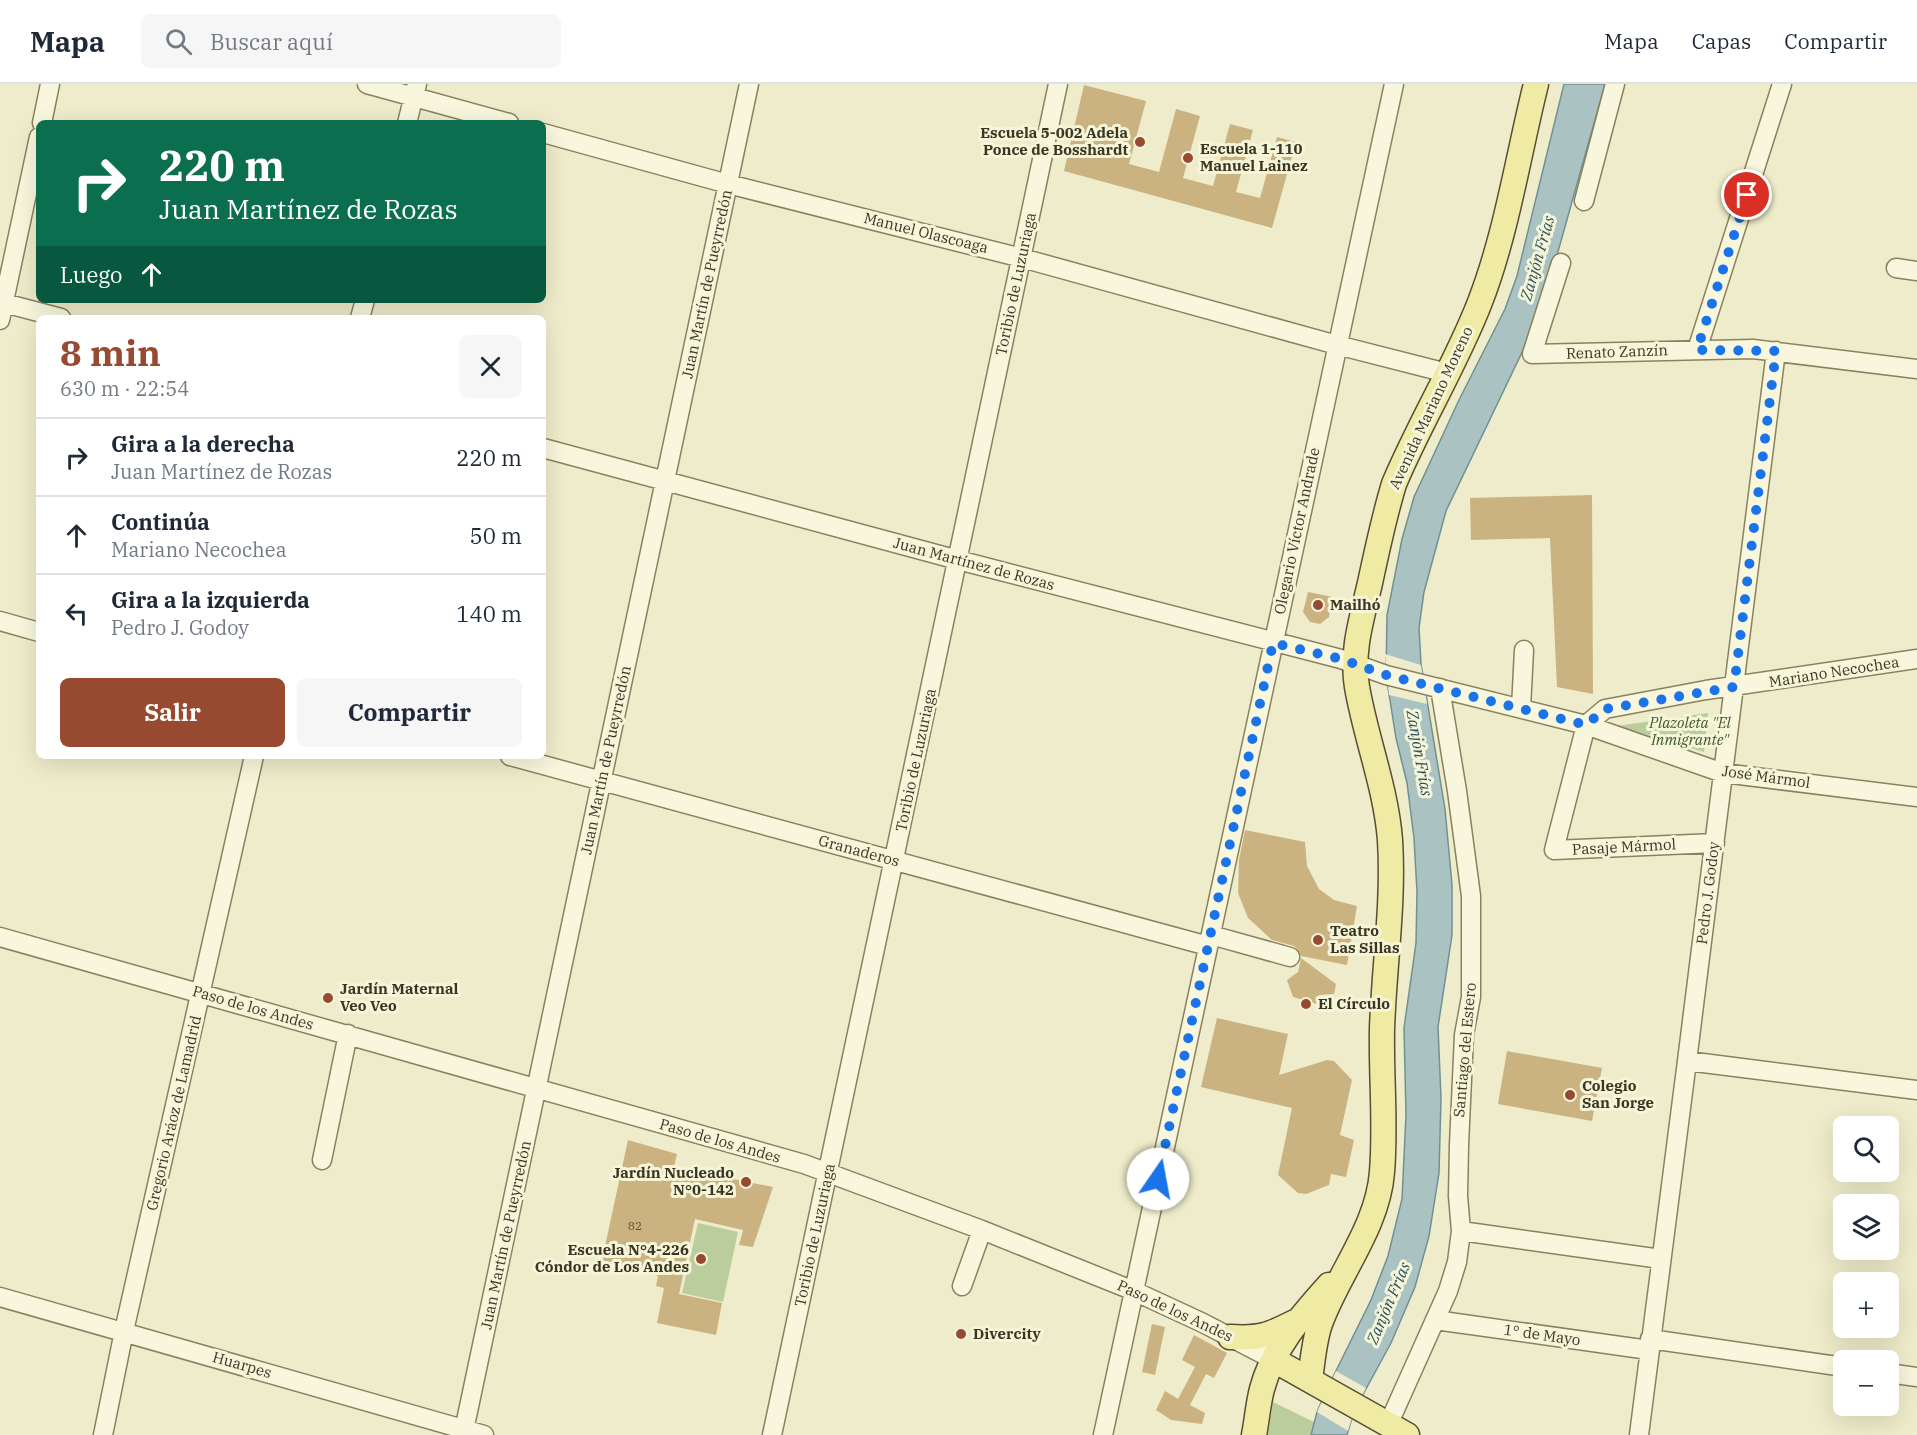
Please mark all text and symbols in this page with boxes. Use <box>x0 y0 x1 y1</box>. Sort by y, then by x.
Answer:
search box <box>141 14 561 68</box>
text: Mapa <box>30 23 105 60</box>
icon: search <box>162 25 195 58</box>
text: Buscar aquí <box>210 27 333 56</box>
text: Mapa <box>1604 27 1659 55</box>
text: Capas <box>1692 27 1751 55</box>
text: Compartir <box>1784 27 1887 55</box>
place label: Escuela 5-002 Adela Ponce de Bosshardt <box>980 123 1128 159</box>
marker: Escuela 5-002 Adela Ponce de Bosshardt <box>1133 135 1147 149</box>
text: 220 m <box>159 138 285 193</box>
place label: Escuela 1-110 Manuel Lainez <box>1200 139 1308 175</box>
icon: right <box>60 144 138 222</box>
marker: Escuela 1-110 Manuel Lainez <box>1181 151 1195 165</box>
pin <box>1721 169 1772 220</box>
icon: arrive <box>1730 178 1763 211</box>
street label: Juan Martín de Pueyrredón <box>677 187 736 380</box>
text: Juan Martínez de Rozas <box>159 191 458 226</box>
street label: Manuel Olascoaga <box>862 208 990 257</box>
street label: Toribio de Luzuriaga <box>991 211 1040 357</box>
water label: Zanjón Frías <box>1515 213 1559 303</box>
icon: ahead <box>135 258 168 291</box>
text: Luego <box>60 260 123 289</box>
street label: Avenida Mariano Moreno <box>1384 323 1477 492</box>
text: 8 min <box>60 329 161 376</box>
button: close <box>459 335 522 398</box>
street label: Renato Zanzín <box>1566 340 1669 363</box>
text: 630 m · 22:54 <box>60 375 189 402</box>
text: Gira a la derecha <box>111 429 295 458</box>
icon: right <box>60 441 93 474</box>
text: 220 m <box>456 443 522 472</box>
street label: Olegario Víctor Andrade <box>1270 446 1323 616</box>
text: Juan Martínez de Rozas <box>111 458 332 485</box>
text: Continúa <box>111 507 210 536</box>
icon: ahead <box>60 519 93 552</box>
text: 50 m <box>470 521 522 550</box>
street label: Juan Martínez de Rozas <box>891 533 1057 594</box>
text: Mariano Necochea <box>111 536 287 563</box>
text: Gira a la izquierda <box>111 585 310 614</box>
place label: Mailhó <box>1330 595 1381 614</box>
icon: left <box>60 597 93 630</box>
marker: Mailhó <box>1311 598 1325 612</box>
text: 140 m <box>456 599 522 628</box>
text: Pedro J. Godoy <box>111 614 249 641</box>
street label: Mariano Necochea <box>1767 652 1900 691</box>
street label: Juan Martín de Pueyrredón <box>576 663 635 856</box>
button: Salir <box>60 678 285 747</box>
button: Compartir <box>297 678 522 747</box>
street label: Toribio de Luzuriaga <box>891 687 940 833</box>
water label: Zanjón Frías <box>1402 708 1437 798</box>
park label: Plazoleta "El Inmigrante" <box>1648 713 1732 749</box>
street label: José Mármol <box>1721 761 1812 792</box>
street label: Granaderos <box>817 831 902 870</box>
street label: Pasaje Mármol <box>1572 834 1676 859</box>
street label: Pedro J. Godoy <box>1692 840 1723 945</box>
place label: Teatro Las Sillas <box>1330 921 1400 957</box>
marker: Teatro Las Sillas <box>1311 933 1325 947</box>
place label: Jardín Maternal Veo Veo <box>340 979 459 1015</box>
street label: Paso de los Andes <box>190 981 316 1034</box>
street label: Santiago del Estero <box>1449 982 1480 1118</box>
marker: Jardín Maternal Veo Veo <box>321 991 335 1005</box>
place label: El Círculo <box>1318 994 1390 1013</box>
marker: El Círculo <box>1299 997 1313 1011</box>
street label: Gregorio Aráoz de Lamadrid <box>142 1013 205 1212</box>
place label: Colegio San Jorge <box>1582 1076 1654 1112</box>
marker: Colegio San Jorge <box>1563 1088 1577 1102</box>
street label: Paso de los Andes <box>657 1114 783 1167</box>
map controls <box>1833 1116 1899 1416</box>
button: search <box>1833 1116 1899 1182</box>
street label: Juan Martín de Pueyrredón <box>476 1138 535 1331</box>
position arrow <box>1126 1147 1190 1211</box>
street label: Toribio de Luzuriaga <box>790 1162 839 1308</box>
place label: Jardín Nucleado N°0-142 <box>613 1163 734 1199</box>
marker: Jardín Nucleado N°0-142 <box>739 1175 753 1189</box>
button: layers <box>1833 1194 1899 1260</box>
house number: 82 <box>628 1218 642 1233</box>
place label: Escuela N°4-226 Cóndor de Los Andes <box>535 1240 689 1276</box>
marker: Escuela N°4-226 Cóndor de Los Andes <box>694 1252 708 1266</box>
water label: Zanjón Frías <box>1361 1259 1414 1348</box>
button: + <box>1833 1272 1899 1338</box>
street label: Paso de los Andes <box>1114 1275 1236 1346</box>
street label: 1° de Mayo <box>1502 1320 1582 1349</box>
place label: Divercity <box>973 1324 1041 1343</box>
marker: Divercity <box>954 1327 968 1341</box>
street label: Huarpes <box>210 1347 274 1382</box>
button: − <box>1833 1350 1899 1416</box>

